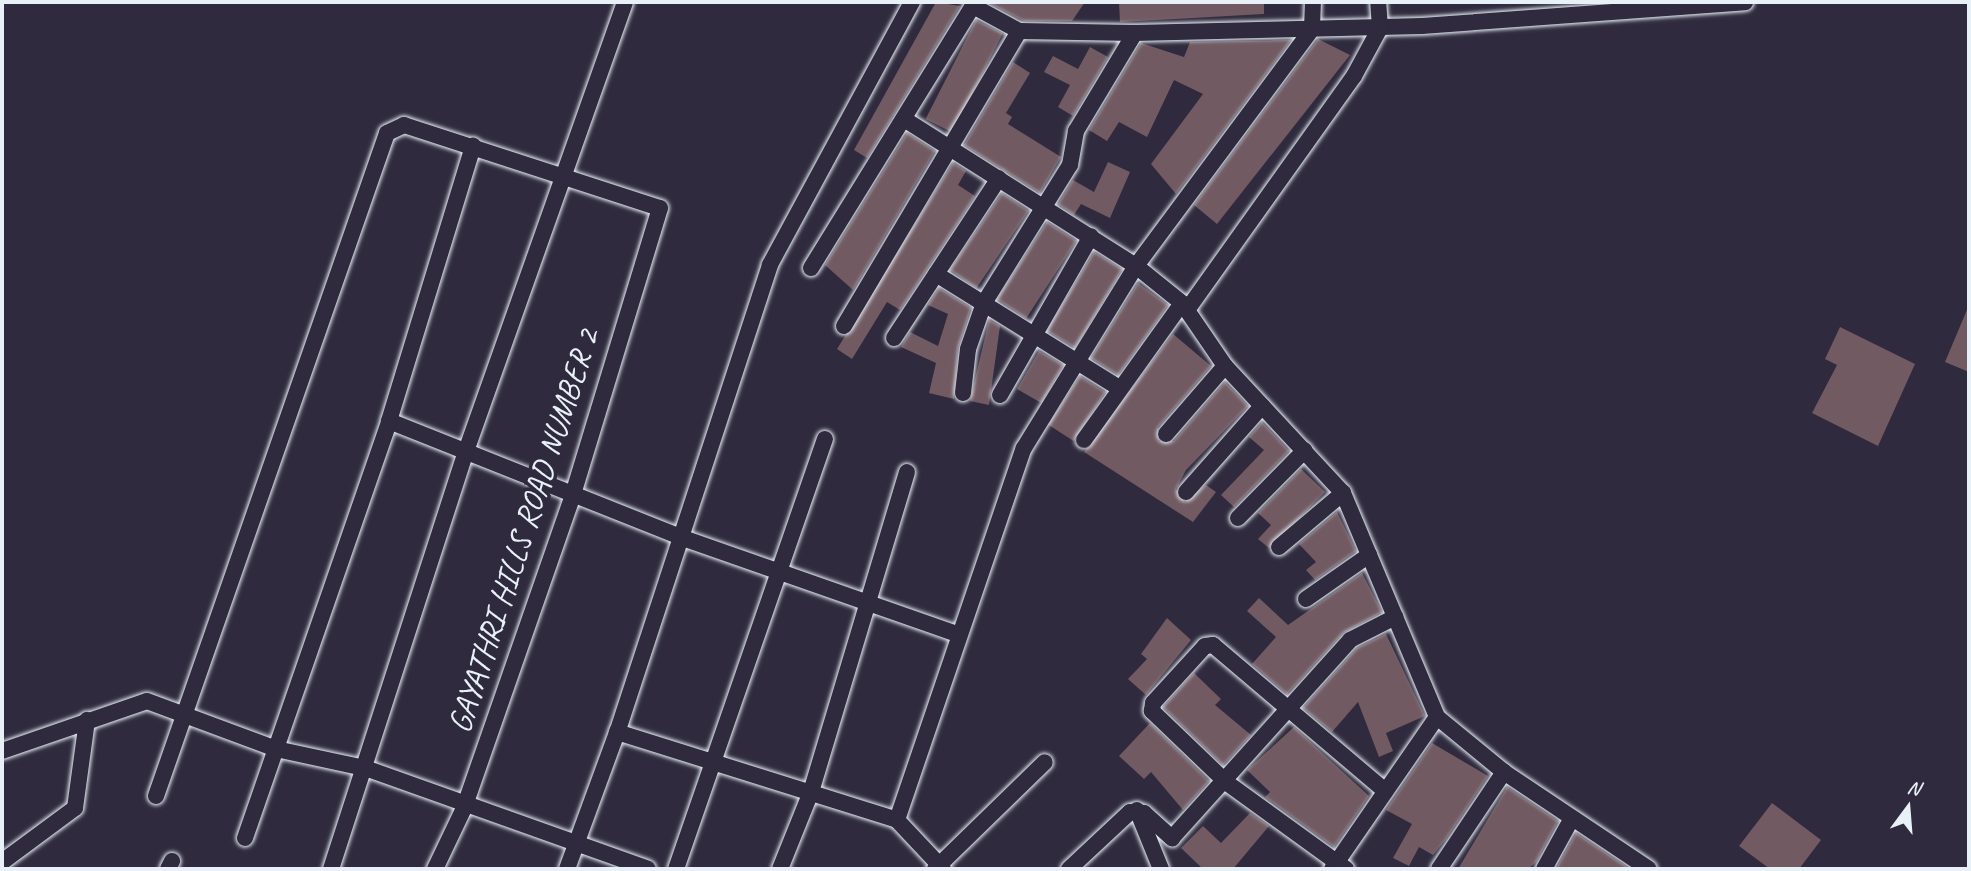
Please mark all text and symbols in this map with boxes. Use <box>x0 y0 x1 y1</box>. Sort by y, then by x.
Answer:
street label: GAYATHRI HILLS ROAD NUMBER 2 <box>440 323 608 739</box>
north arrow <box>1873 773 1943 843</box>
text: N <box>1905 775 1923 801</box>

